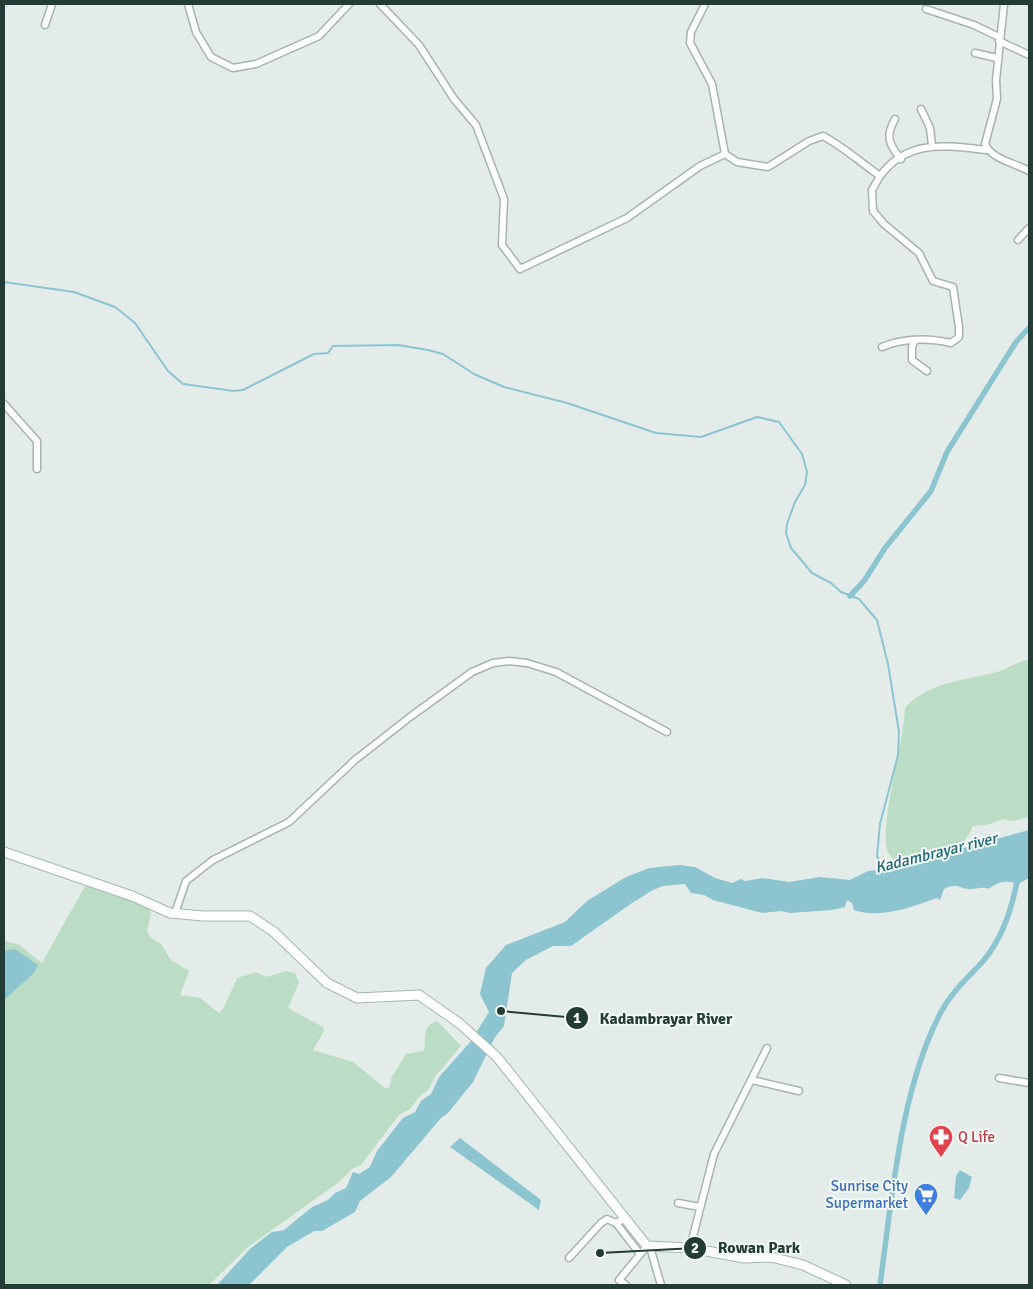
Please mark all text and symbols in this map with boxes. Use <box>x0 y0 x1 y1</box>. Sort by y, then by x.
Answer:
water label: Kadambrayar river <box>873 828 1001 878</box>
callout: Kadambrayar River <box>565 1003 743 1034</box>
text: 1 <box>573 1009 581 1027</box>
text: Kadambrayar River <box>600 1009 733 1029</box>
pharmacy icon: Q Life <box>928 1124 954 1158</box>
place label: Q Life <box>958 1128 995 1146</box>
place label: Sunrise City Supermarket <box>825 1177 908 1212</box>
supermarket icon: Sunrise City Supermarket <box>913 1182 939 1216</box>
callout: Rowan Park <box>683 1232 810 1263</box>
text: Rowan Park <box>718 1238 801 1258</box>
text: 2 <box>691 1239 699 1257</box>

